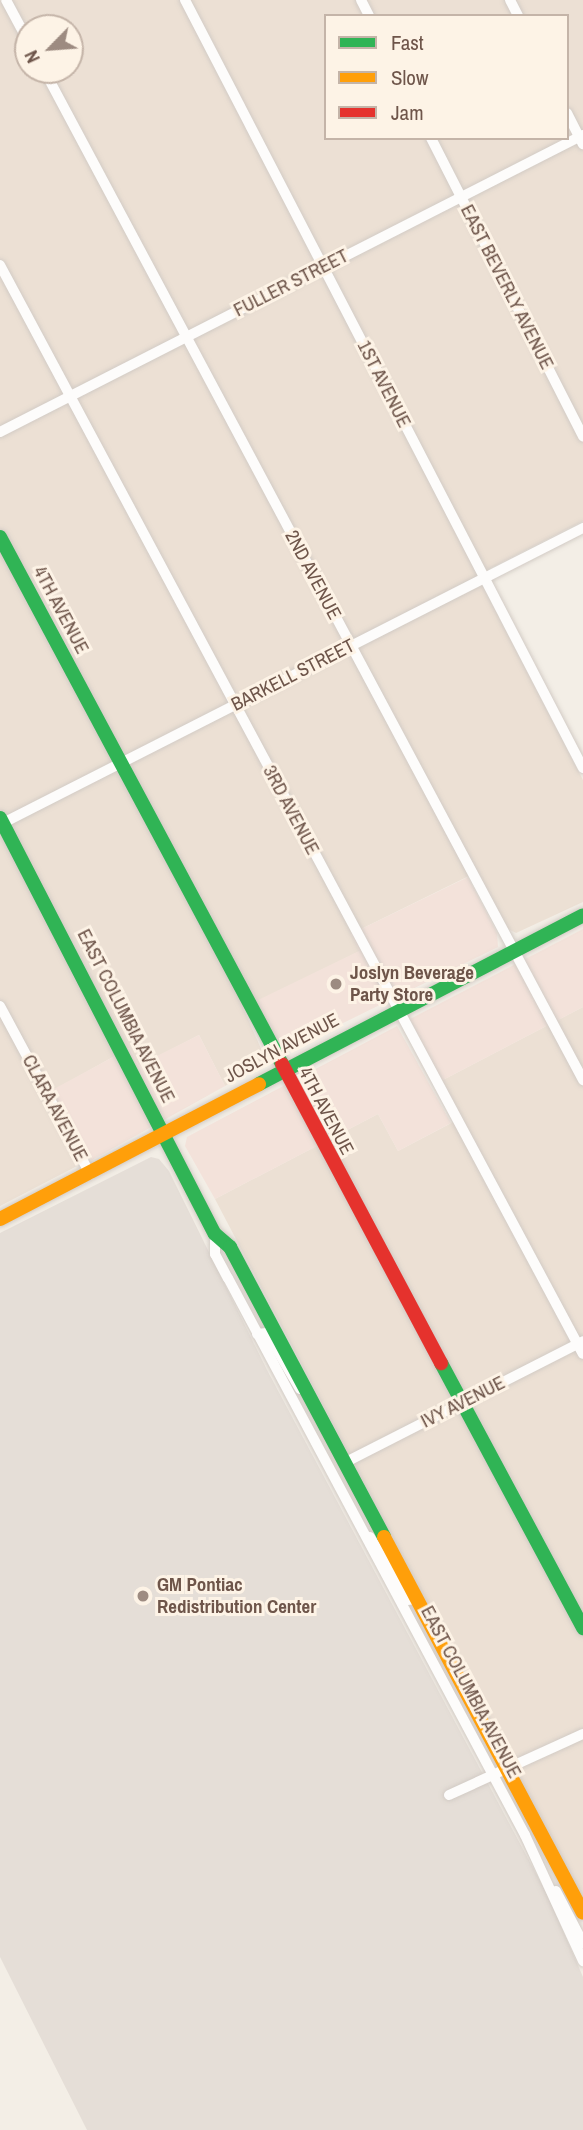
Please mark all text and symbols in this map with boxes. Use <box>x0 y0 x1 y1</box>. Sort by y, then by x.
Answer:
north arrow <box>14 14 84 84</box>
legend <box>324 14 569 140</box>
text: Fast <box>391 28 424 57</box>
text: N <box>18 46 46 68</box>
text: Slow <box>391 63 428 92</box>
text: Jam <box>391 98 424 127</box>
street label: EAST BEVERLY AVENUE <box>455 200 559 374</box>
street label: FULLER STREET <box>230 244 352 322</box>
street label: 1ST AVENUE <box>352 336 416 432</box>
street label: 2ND AVENUE <box>280 526 346 624</box>
street label: 4TH AVENUE <box>28 562 94 658</box>
street label: BARKELL STREET <box>227 634 359 716</box>
street label: 3RD AVENUE <box>258 761 324 859</box>
street label: EAST COLUMBIA AVENUE <box>72 925 180 1107</box>
place label: Joslyn Beverage Party Store <box>350 962 474 1006</box>
marker: Joslyn Beverage Party Store <box>328 976 344 992</box>
street label: JOSLYN AVENUE <box>221 1008 343 1088</box>
street label: CLARA AVENUE <box>17 1050 93 1166</box>
street label: 4TH AVENUE <box>293 1063 359 1159</box>
street label: IVY AVENUE <box>417 1371 509 1433</box>
place label: GM Pontiac Redistribution Center <box>157 1574 316 1618</box>
marker: GM Pontiac Redistribution Center <box>135 1588 151 1604</box>
street label: EAST COLUMBIA AVENUE <box>415 1601 527 1783</box>

